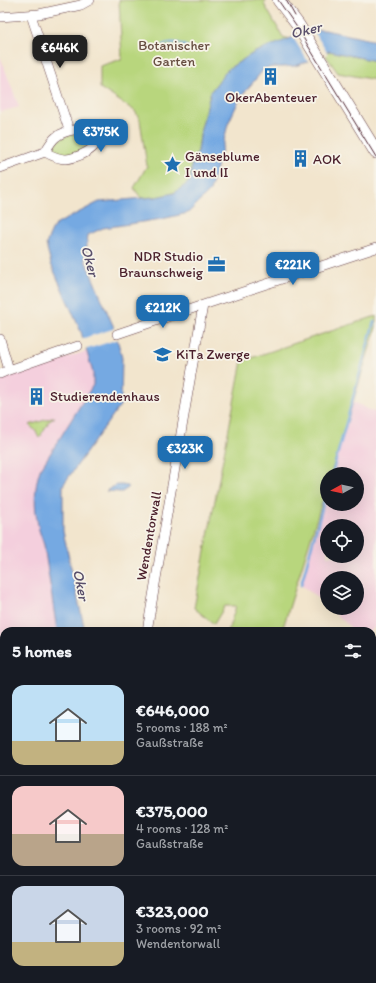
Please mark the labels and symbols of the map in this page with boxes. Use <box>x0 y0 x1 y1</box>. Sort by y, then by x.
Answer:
water label: Oker <box>289 17 326 42</box>
pin: €646K <box>32 35 88 69</box>
park label: Botanischer Garten <box>138 37 210 70</box>
building icon: OkerAbenteuer <box>261 67 281 87</box>
place label: OkerAbenteuer <box>225 89 317 106</box>
pin: €375K <box>73 119 129 153</box>
place label: Gänseblume I und II <box>185 148 260 181</box>
building icon: AOK <box>290 149 310 169</box>
place label: AOK <box>313 151 341 168</box>
place icon: Gänseblume I und II <box>162 154 182 174</box>
water label: Oker <box>77 244 103 281</box>
place label: NDR Studio Braunschweig <box>119 248 204 281</box>
pin: €221K <box>265 252 321 286</box>
office icon: NDR Studio Braunschweig <box>206 254 226 274</box>
pin: €212K <box>135 295 191 329</box>
school or university icon: KiTa Zwerge <box>153 344 173 364</box>
place label: KiTa Zwerge <box>176 346 250 363</box>
building icon: Studierendenhaus <box>27 386 47 406</box>
place label: Studierendenhaus <box>50 388 160 405</box>
pin: €323K <box>157 436 213 470</box>
north arrow <box>320 467 364 511</box>
street label: Wendentorwall <box>133 490 165 582</box>
water label: Oker <box>69 568 93 604</box>

